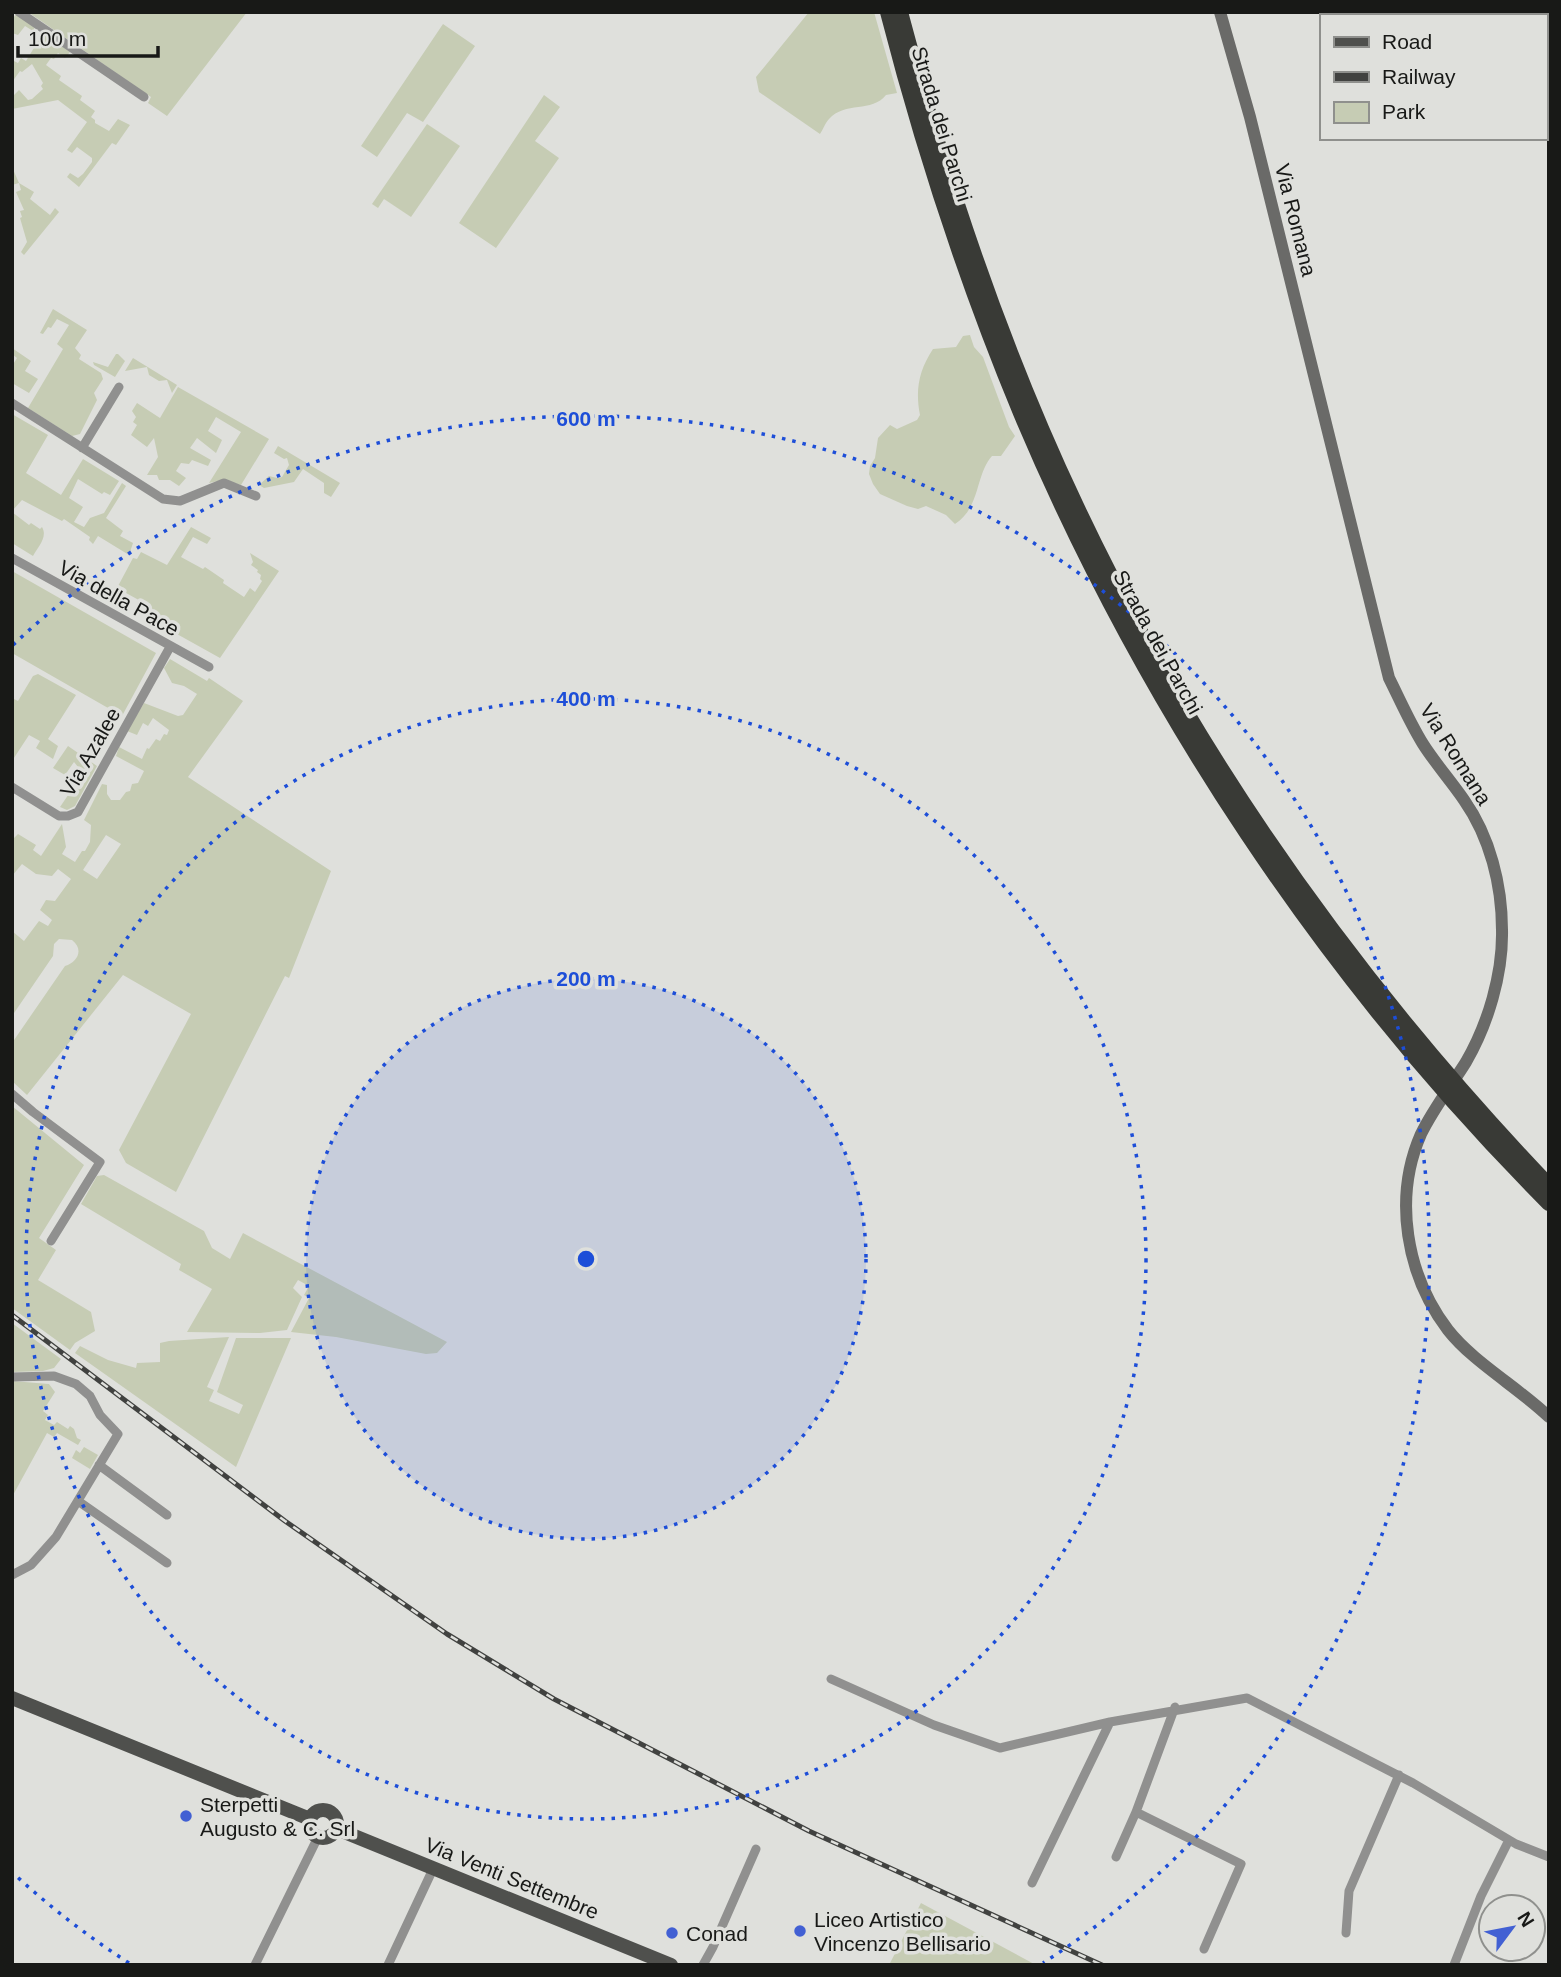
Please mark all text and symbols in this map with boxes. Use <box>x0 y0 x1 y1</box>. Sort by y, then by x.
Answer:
scale bar <box>18 14 158 58</box>
legend <box>1320 14 1547 140</box>
text: 100 m <box>28 27 86 50</box>
text: Road <box>1382 30 1432 53</box>
street label: Strada dei Parchi <box>907 44 977 204</box>
text: Railway <box>1382 65 1456 88</box>
text: Park <box>1382 100 1426 123</box>
street label: Via Romana <box>1271 161 1321 279</box>
text: 600 m <box>556 407 616 430</box>
street label: Via della Pace <box>55 555 183 641</box>
street label: Strada dei Parchi <box>1109 566 1207 718</box>
text: 400 m <box>556 687 616 710</box>
street label: Via Romana <box>1416 699 1496 809</box>
street label: Via Azalee <box>55 703 125 801</box>
text: 200 m <box>556 967 616 990</box>
centre of rings <box>574 1247 598 1271</box>
place label: Sterpetti Augusto & C. Srl <box>200 1793 355 1840</box>
marker: Sterpetti Augusto & C. Srl <box>178 1808 194 1824</box>
street label: Via Venti Settembre <box>422 1833 602 1923</box>
north arrow <box>1477 1893 1547 1963</box>
place label: Liceo Artistico Vincenzo Bellisario <box>814 1908 991 1955</box>
text: N <box>1513 1908 1539 1931</box>
place label: Conad <box>686 1922 748 1945</box>
marker: Liceo Artistico Vincenzo Bellisario <box>792 1923 808 1939</box>
marker: Conad <box>664 1925 680 1941</box>

